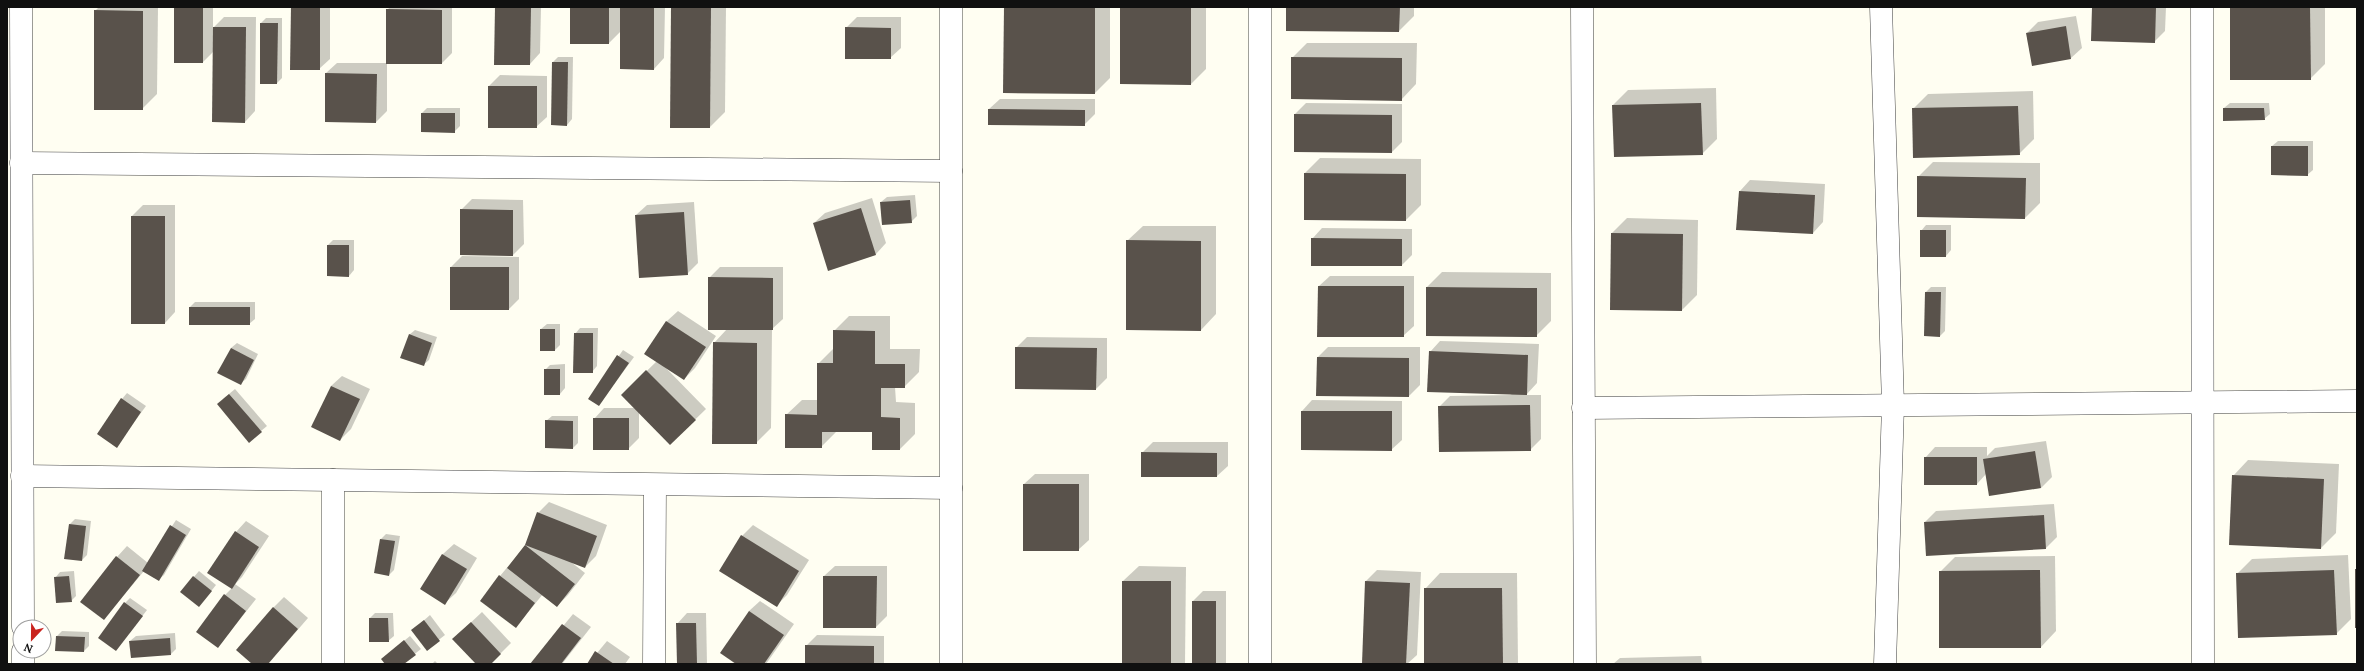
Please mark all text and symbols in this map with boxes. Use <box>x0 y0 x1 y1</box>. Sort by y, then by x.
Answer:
north arrow <box>12 619 52 659</box>
text: N <box>21 640 35 656</box>

